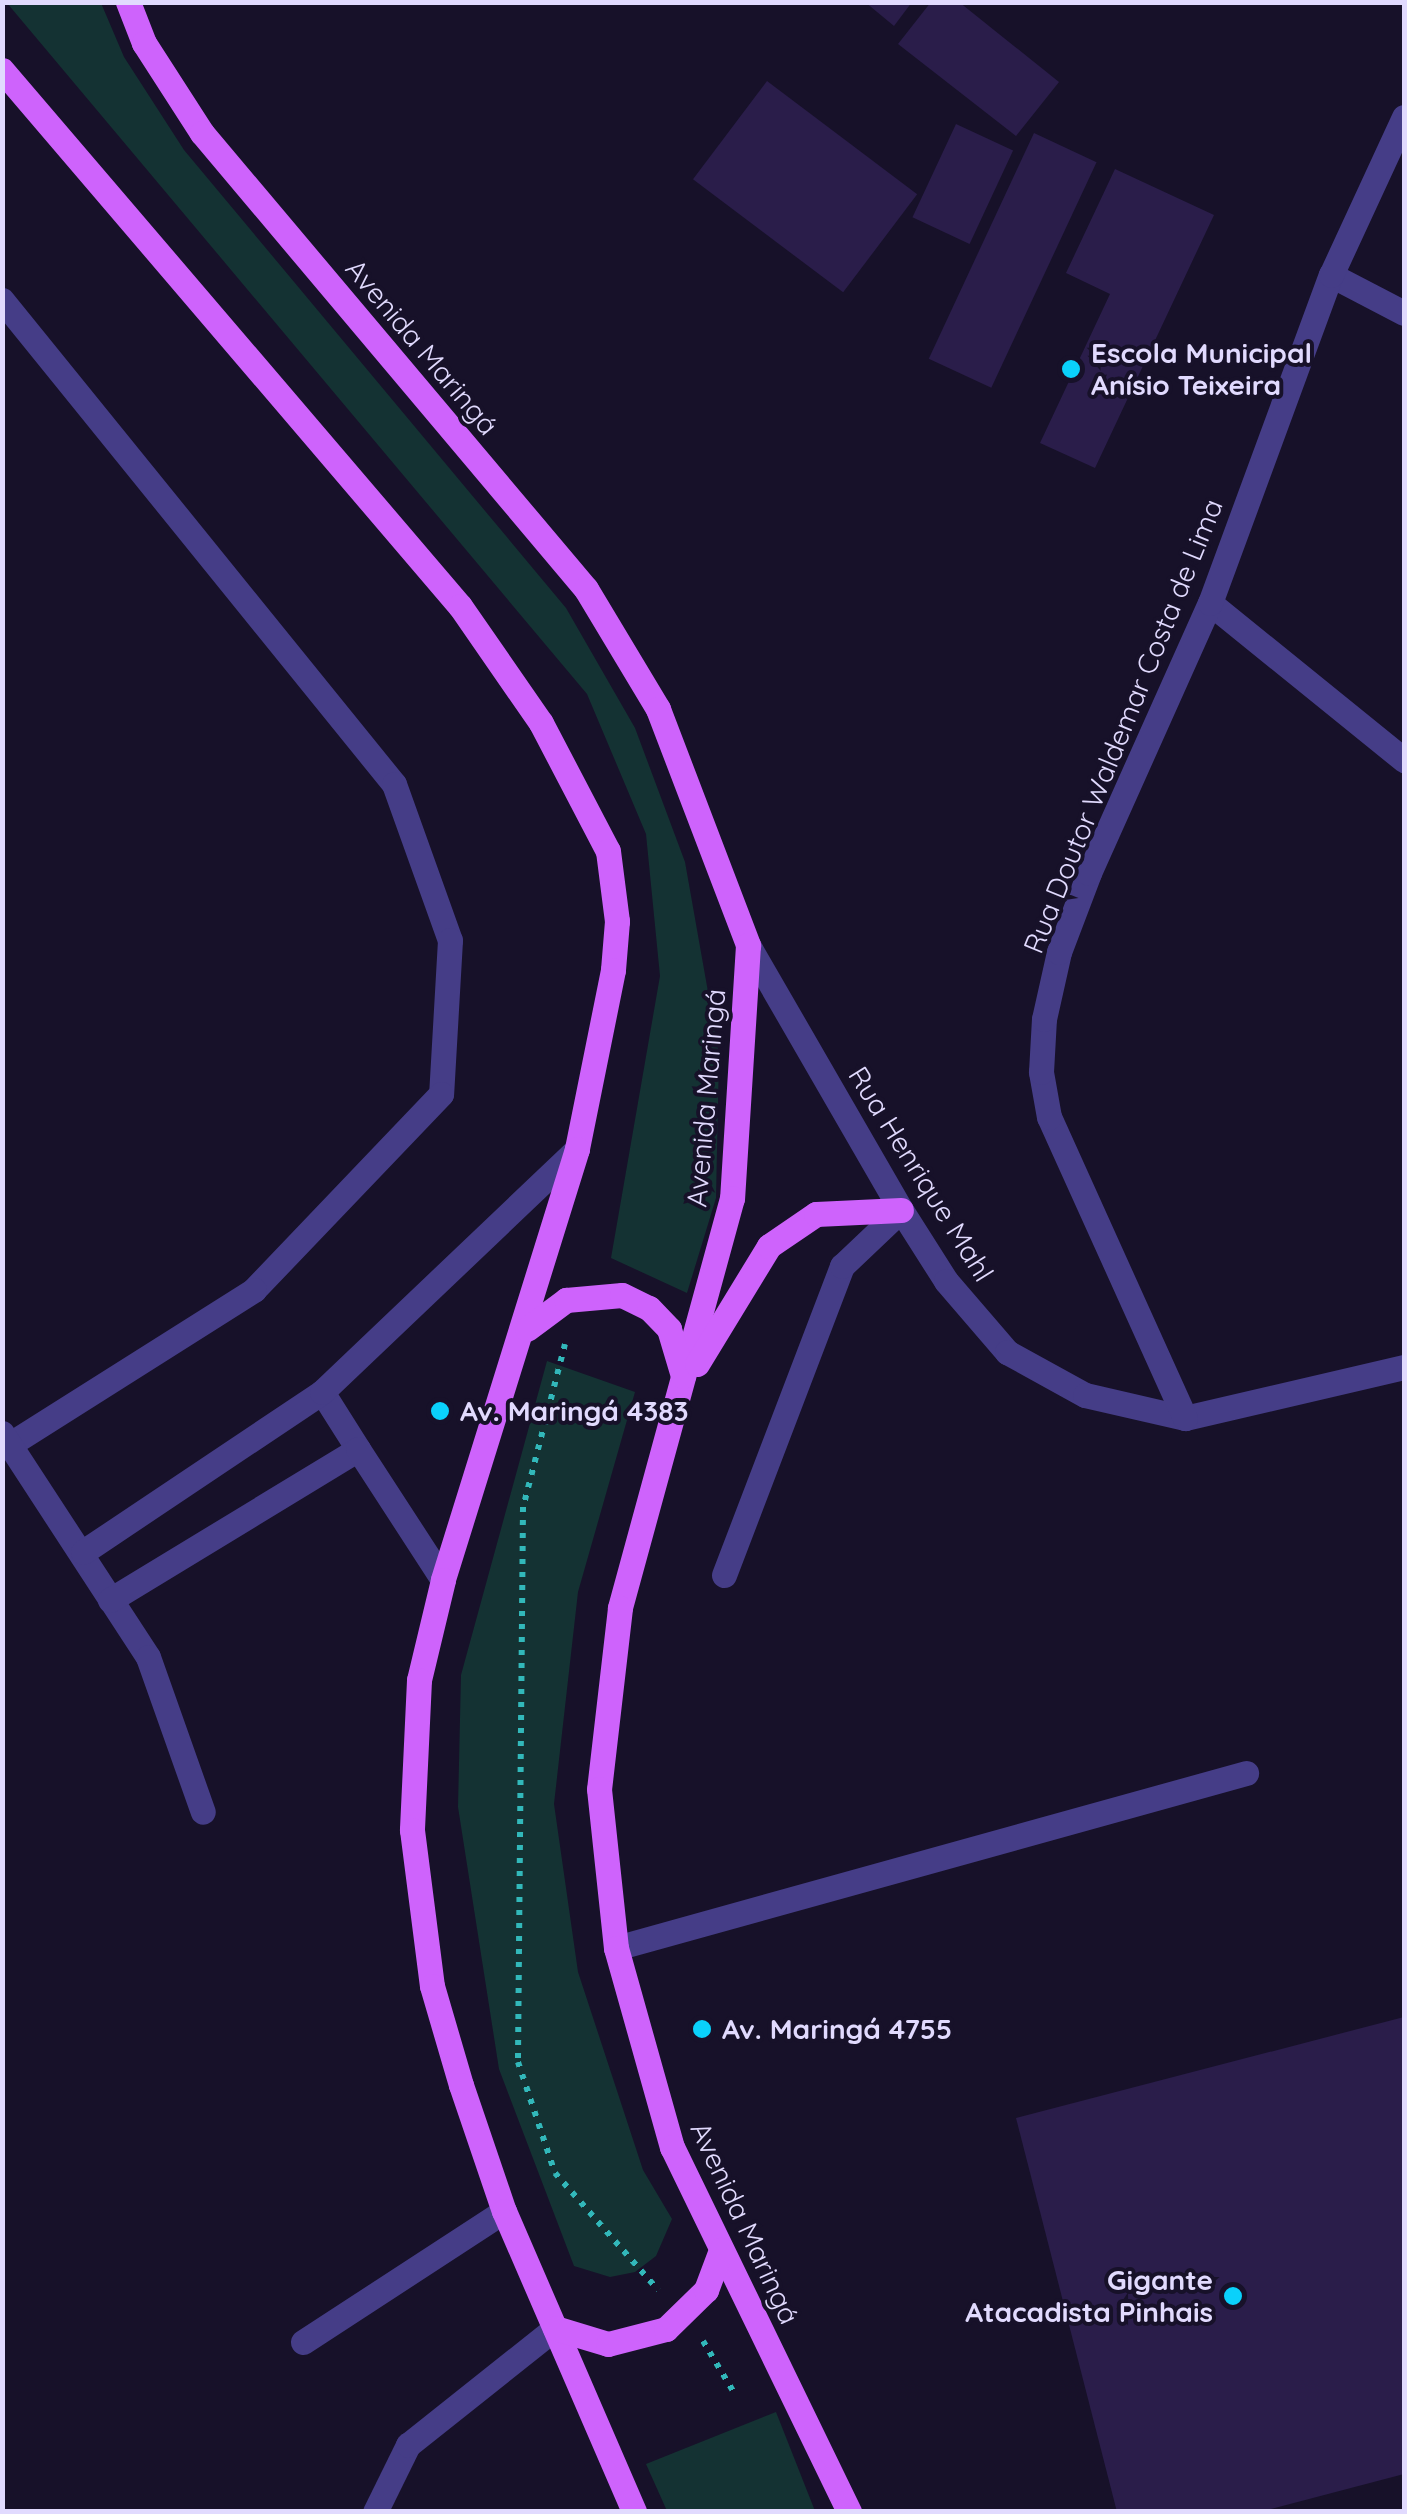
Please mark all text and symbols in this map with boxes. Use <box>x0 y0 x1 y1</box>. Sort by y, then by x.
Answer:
street label: Avenida Maringá <box>339 252 505 442</box>
place label: Escola Municipal Anísio Teixeira <box>1091 336 1312 402</box>
marker: Escola Municipal Anísio Teixeira <box>1060 358 1082 380</box>
street label: Rua Doutor Waldemar Costa de Lima <box>1016 494 1230 958</box>
street label: Avenida Maringá <box>680 987 732 1209</box>
street label: Rua Henrique Mahl <box>841 1060 1001 1288</box>
place label: Av. Maringá 4383 <box>460 1394 689 1428</box>
marker: Av. Maringá 4383 <box>429 1400 451 1422</box>
place label: Av. Maringá 4755 <box>722 2012 952 2046</box>
marker: Av. Maringá 4755 <box>691 2018 713 2040</box>
street label: Avenida Maringá <box>684 2117 806 2329</box>
place label: Gigante Atacadista Pinhais <box>965 2263 1213 2329</box>
marker: Gigante Atacadista Pinhais <box>1222 2285 1244 2307</box>

